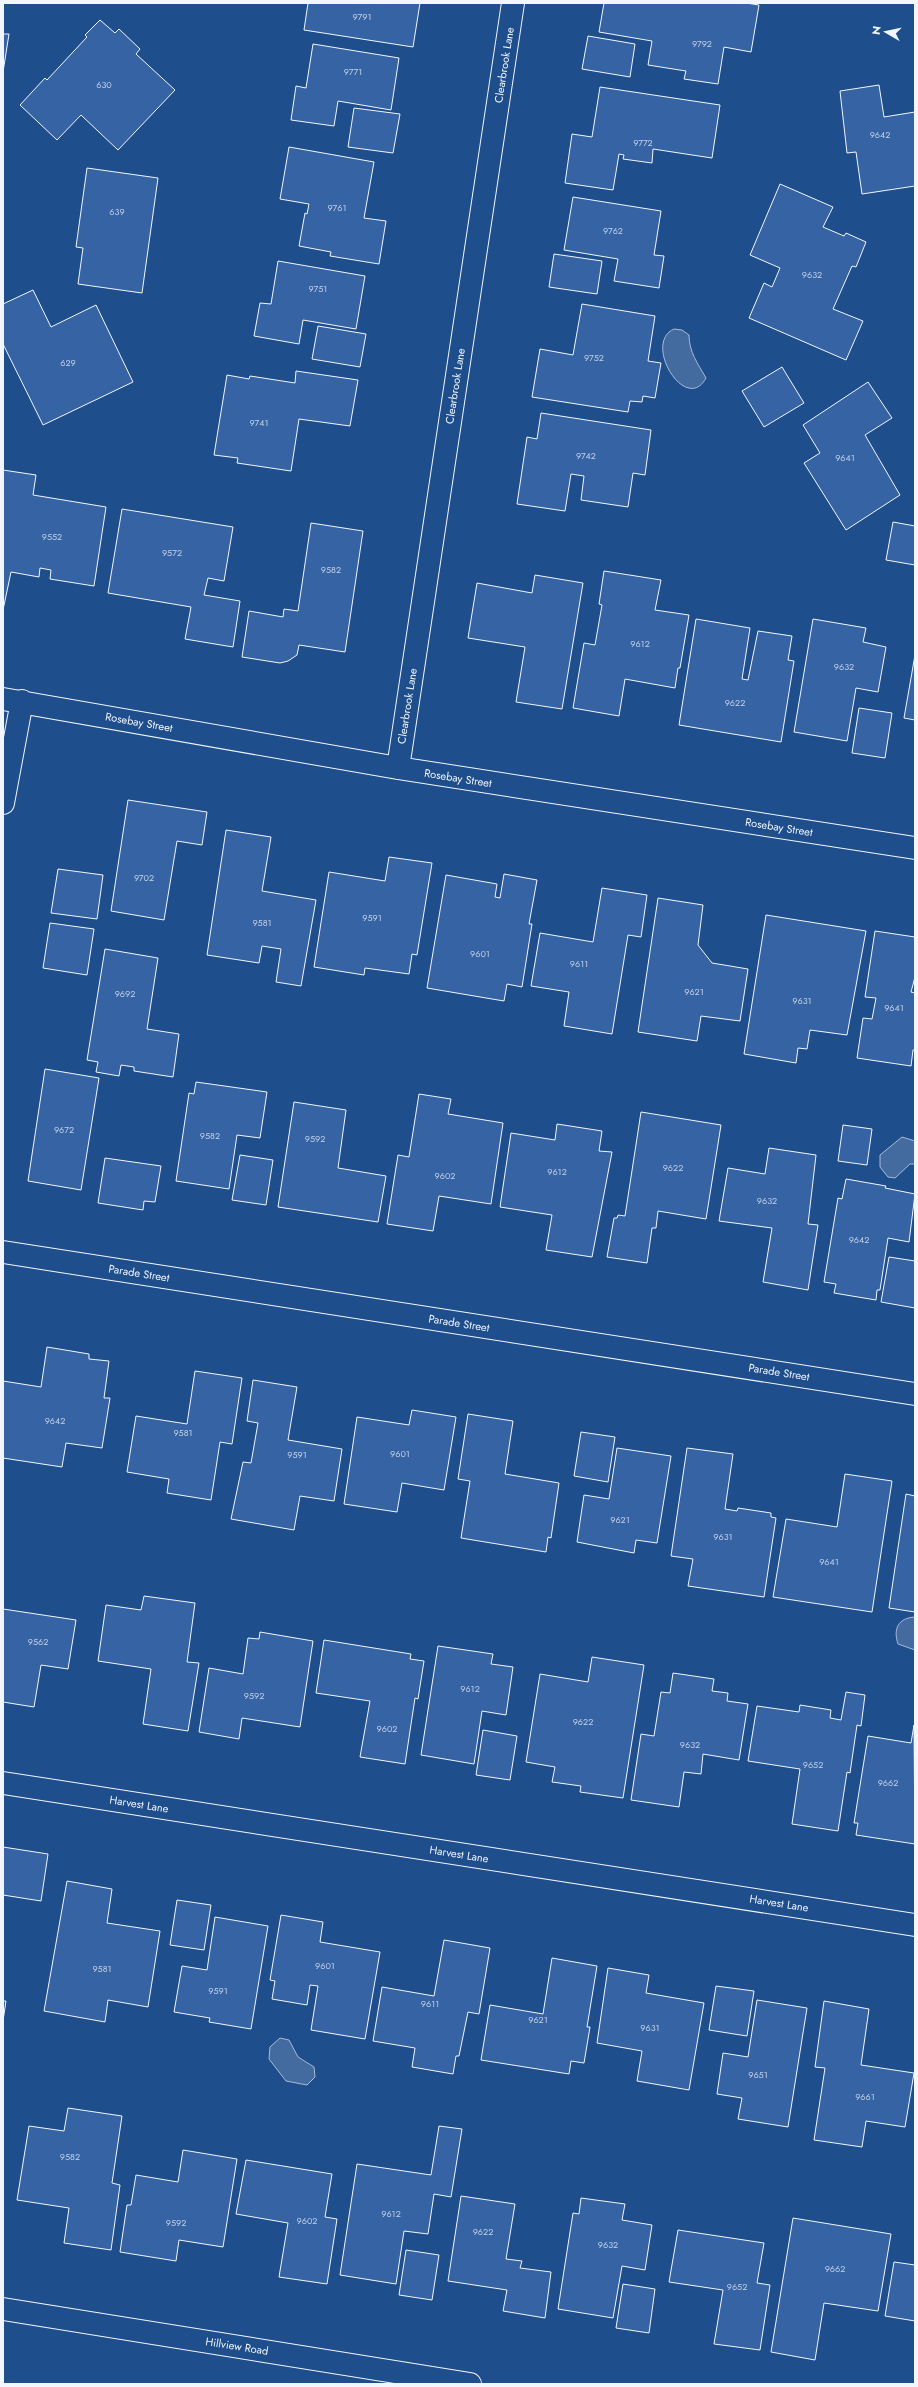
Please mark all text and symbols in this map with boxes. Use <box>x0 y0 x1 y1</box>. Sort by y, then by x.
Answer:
house number: 9791 <box>353 10 371 23</box>
north arrow <box>866 12 906 52</box>
text: N <box>868 25 885 36</box>
street label: Clearbrook Lane <box>490 26 518 104</box>
house number: 9792 <box>692 37 712 50</box>
house number: 9771 <box>344 65 362 78</box>
house number: 630 <box>96 78 112 91</box>
house number: 9642 <box>870 128 890 141</box>
house number: 9772 <box>633 136 653 149</box>
house number: 9761 <box>328 201 346 214</box>
house number: 639 <box>109 205 125 218</box>
house number: 9762 <box>603 224 623 237</box>
house number: 9632 <box>802 268 822 281</box>
house number: 9751 <box>309 282 327 295</box>
street label: Clearbrook Lane <box>441 347 469 425</box>
house number: 9752 <box>584 351 604 364</box>
house number: 629 <box>60 356 76 369</box>
house number: 9741 <box>250 416 268 429</box>
house number: 9742 <box>576 449 596 462</box>
house number: 9641 <box>835 451 855 464</box>
house number: 9552 <box>42 530 62 543</box>
house number: 9572 <box>162 546 182 559</box>
house number: 9582 <box>321 563 341 576</box>
house number: 9612 <box>630 637 650 650</box>
house number: 9632 <box>834 660 854 673</box>
street label: Clearbrook Lane <box>393 667 421 745</box>
house number: 9622 <box>725 696 745 709</box>
street label: Rosebay Street <box>104 708 174 736</box>
street label: Rosebay Street <box>423 765 493 791</box>
street label: Rosebay Street <box>744 814 814 840</box>
house number: 9702 <box>134 871 154 884</box>
house number: 9591 <box>362 911 382 924</box>
house number: 9581 <box>252 916 272 929</box>
house number: 9601 <box>470 947 490 960</box>
house number: 9611 <box>570 957 588 970</box>
house number: 9621 <box>684 985 704 998</box>
house number: 9692 <box>115 987 135 1000</box>
house number: 9631 <box>792 994 812 1007</box>
house number: 9641 <box>884 1001 904 1014</box>
house number: 9672 <box>54 1123 74 1136</box>
house number: 9582 <box>200 1129 220 1142</box>
house number: 9592 <box>305 1132 325 1145</box>
house number: 9622 <box>663 1161 683 1174</box>
house number: 9612 <box>547 1165 567 1178</box>
house number: 9602 <box>435 1169 455 1182</box>
house number: 9632 <box>757 1194 777 1207</box>
house number: 9642 <box>849 1233 869 1246</box>
street label: Parade Street <box>107 1260 171 1286</box>
street label: Parade Street <box>427 1310 491 1336</box>
street label: Parade Street <box>747 1359 811 1385</box>
house number: 9642 <box>45 1414 65 1427</box>
house number: 9581 <box>173 1426 193 1439</box>
house number: 9601 <box>390 1447 410 1460</box>
house number: 9591 <box>287 1448 307 1461</box>
house number: 9621 <box>610 1513 630 1526</box>
house number: 9631 <box>713 1530 733 1543</box>
house number: 9641 <box>819 1555 839 1568</box>
house number: 9562 <box>28 1635 48 1648</box>
house number: 9612 <box>460 1682 480 1695</box>
house number: 9592 <box>244 1689 264 1702</box>
house number: 9622 <box>573 1715 593 1728</box>
house number: 9602 <box>377 1722 397 1735</box>
house number: 9632 <box>680 1738 700 1751</box>
house number: 9652 <box>803 1758 823 1771</box>
house number: 9662 <box>878 1776 898 1789</box>
street label: Harvest Lane <box>108 1791 170 1817</box>
street label: Harvest Lane <box>428 1841 490 1867</box>
street label: Harvest Lane <box>748 1890 810 1916</box>
house number: 9601 <box>315 1959 335 1972</box>
house number: 9581 <box>92 1962 112 1975</box>
house number: 9591 <box>208 1984 228 1997</box>
house number: 9611 <box>421 1997 439 2010</box>
house number: 9621 <box>528 2013 548 2026</box>
house number: 9631 <box>640 2021 660 2034</box>
house number: 9651 <box>748 2068 768 2081</box>
house number: 9661 <box>855 2090 875 2103</box>
house number: 9582 <box>60 2150 80 2163</box>
house number: 9612 <box>381 2207 401 2220</box>
house number: 9602 <box>297 2214 317 2227</box>
house number: 9592 <box>166 2216 186 2229</box>
house number: 9622 <box>473 2225 493 2238</box>
house number: 9632 <box>598 2238 618 2251</box>
house number: 9662 <box>825 2262 845 2275</box>
house number: 9652 <box>727 2280 747 2293</box>
street label: Hillview Road <box>204 2333 270 2359</box>

